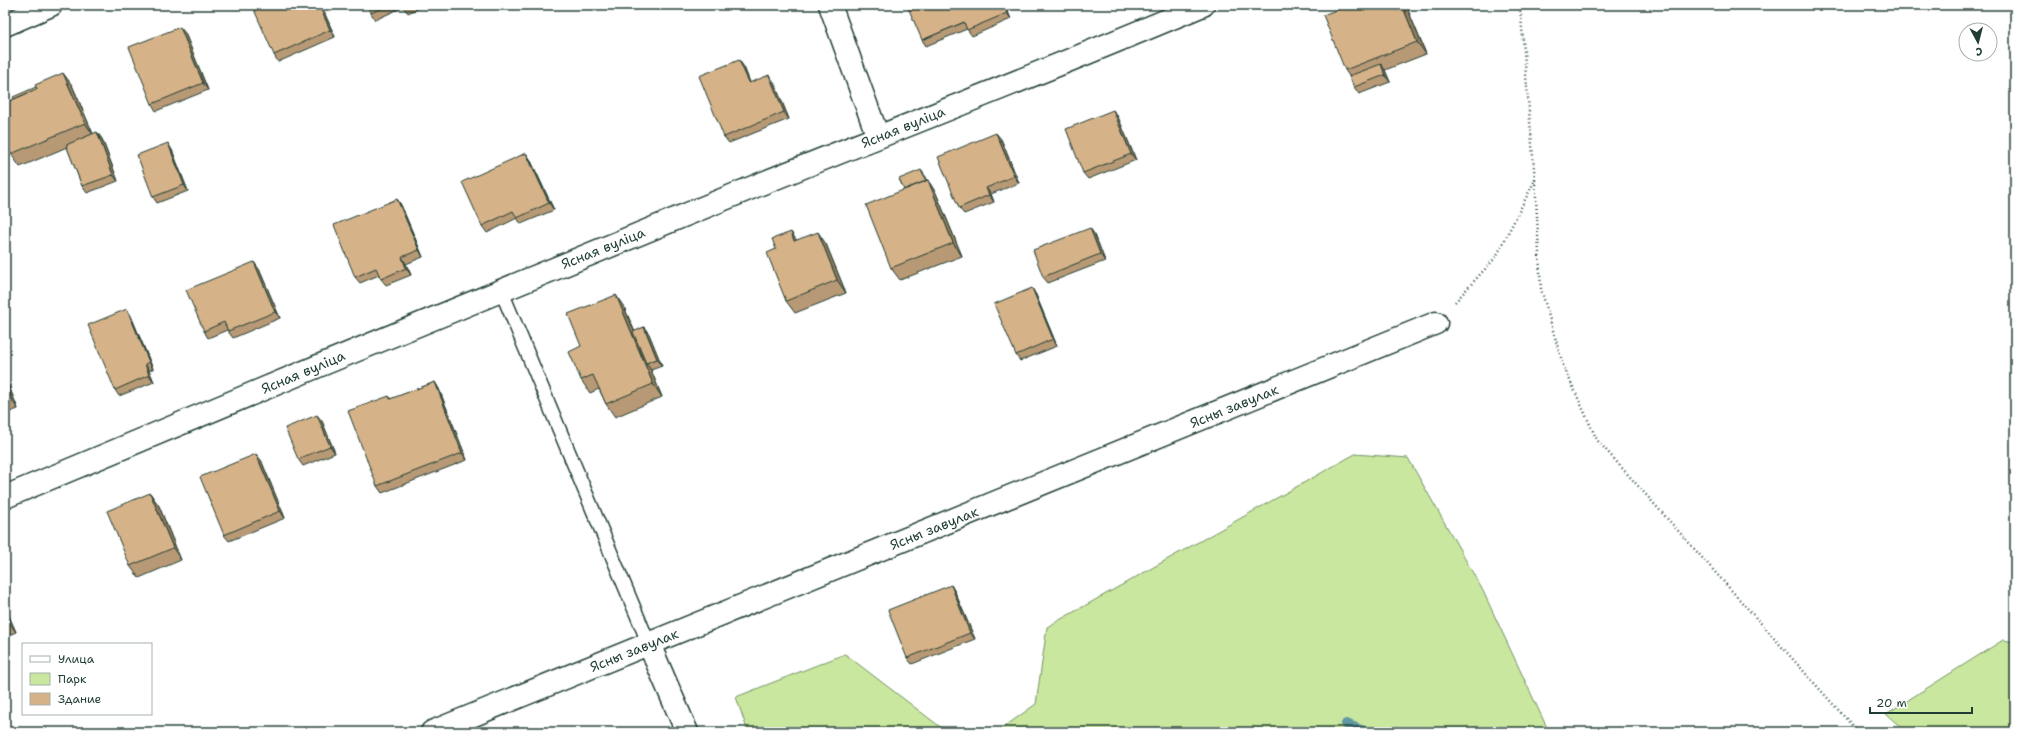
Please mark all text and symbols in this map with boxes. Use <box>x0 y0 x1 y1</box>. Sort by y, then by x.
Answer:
north arrow <box>1958 22 1998 62</box>
text: С <box>1975 44 1983 59</box>
street label: Ясная вуліца <box>858 102 948 152</box>
street label: Ясная вуліца <box>558 223 648 273</box>
street label: Ясная вуліца <box>259 346 348 398</box>
street label: Ясны завулак <box>1187 380 1281 432</box>
street label: Ясны завулак <box>887 502 981 554</box>
street label: Ясны завулак <box>587 624 681 676</box>
legend <box>22 643 152 715</box>
text: Улица <box>58 651 95 667</box>
text: Парк <box>58 671 87 687</box>
scale bar <box>1870 689 1972 715</box>
text: Здание <box>58 691 102 707</box>
text: 20 m <box>1876 695 1907 711</box>

